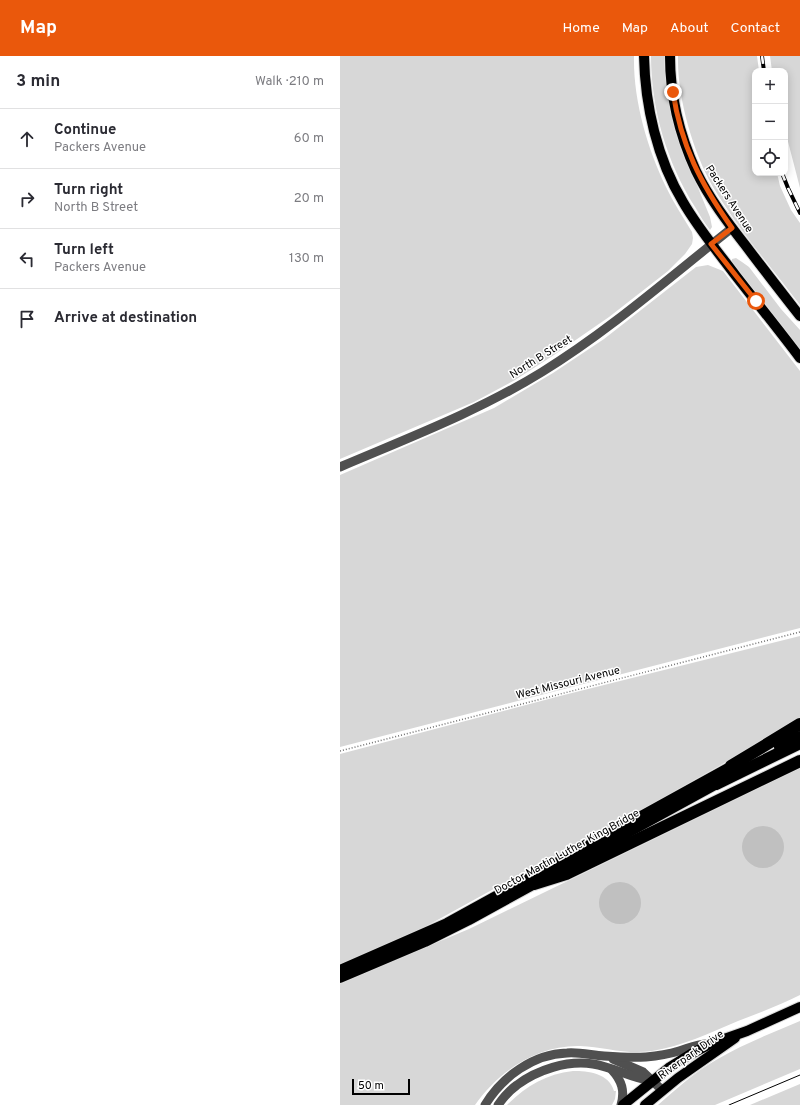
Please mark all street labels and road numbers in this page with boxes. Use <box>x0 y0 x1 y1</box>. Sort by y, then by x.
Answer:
street label: Packers Avenue <box>702 162 756 236</box>
street label: North B Street <box>507 332 575 382</box>
street label: West Missouri Avenue <box>514 663 622 703</box>
street label: Doctor Martin Luther King Bridge <box>492 806 642 898</box>
street label: Riverpark Drive <box>655 1027 727 1083</box>

